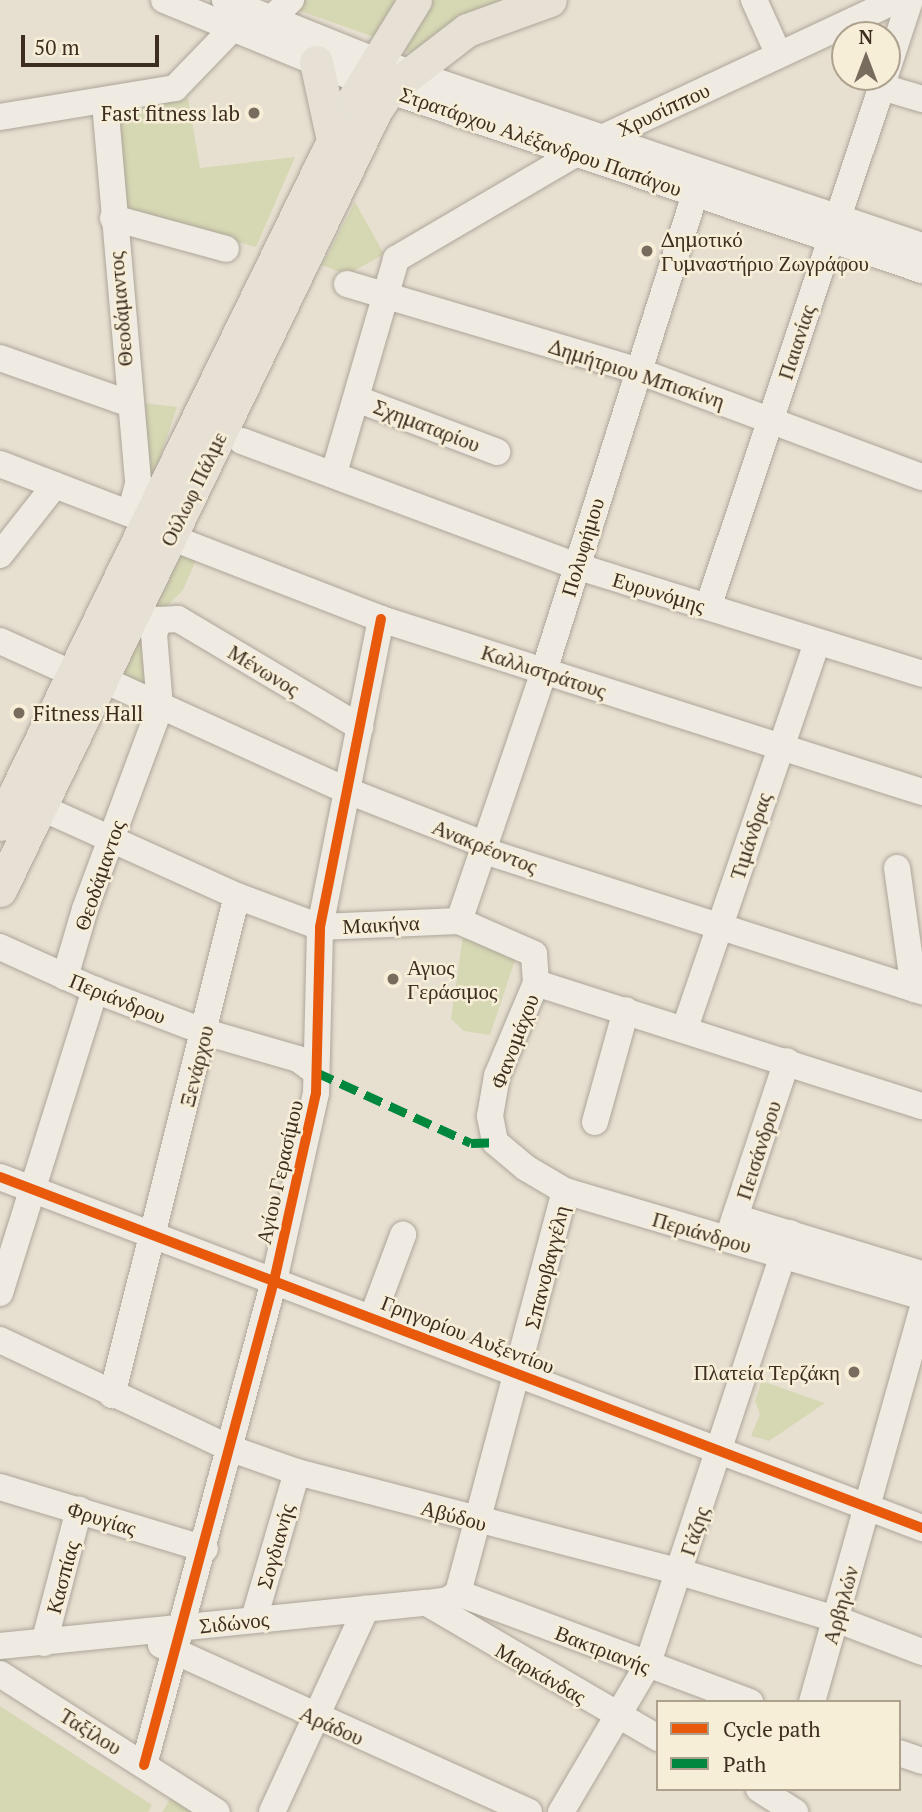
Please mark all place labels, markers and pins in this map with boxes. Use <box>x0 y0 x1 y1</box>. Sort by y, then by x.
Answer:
place label: Fast fitness lab <box>101 100 240 126</box>
marker: Fast fitness lab <box>246 105 262 121</box>
place label: Δημοτικό Γυμναστήριο Ζωγράφου <box>661 226 869 276</box>
marker: Δημοτικό Γυμναστήριο Ζωγράφου <box>639 243 655 259</box>
place label: Fitness Hall <box>33 700 143 726</box>
marker: Fitness Hall <box>11 705 27 721</box>
place label: Αγιος Γεράσιμος <box>407 954 497 1004</box>
marker: Αγιος Γεράσιμος <box>385 971 401 987</box>
place label: Πλατεία Τερζάκη <box>693 1359 840 1385</box>
marker: Πλατεία Τερζάκη <box>846 1364 862 1380</box>

